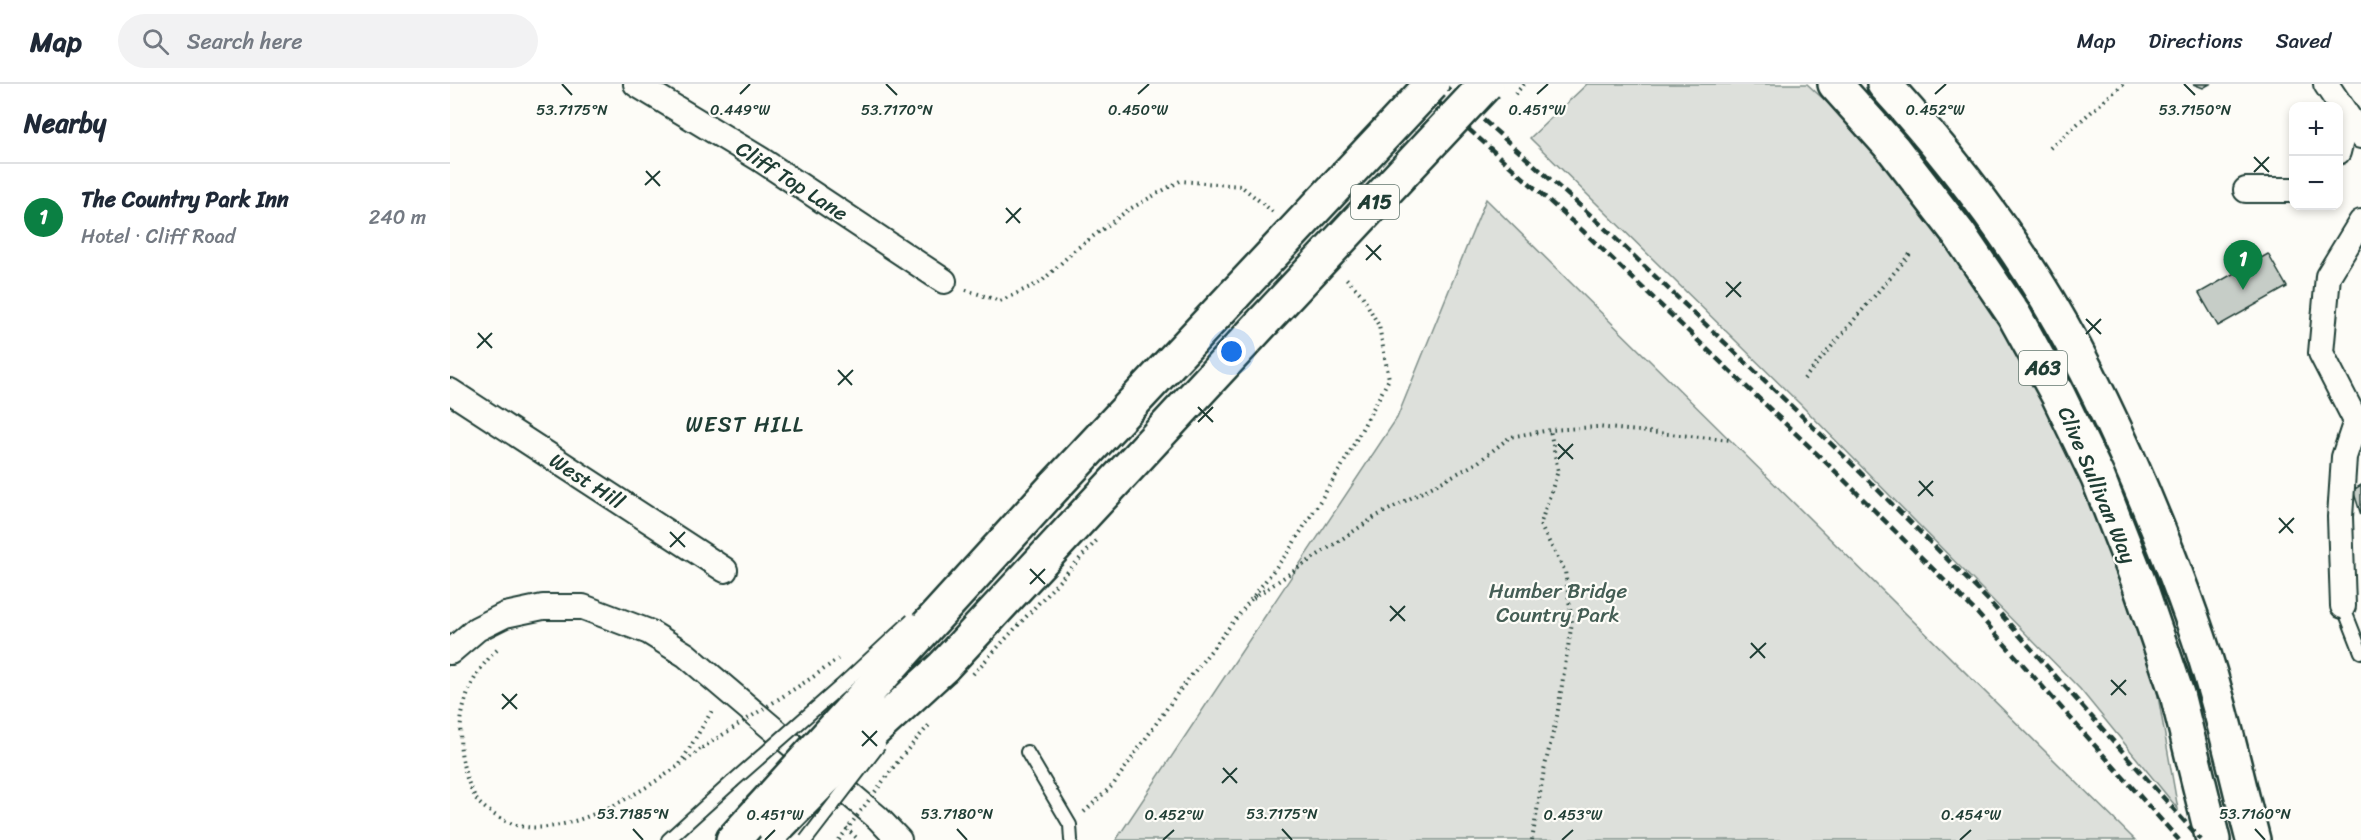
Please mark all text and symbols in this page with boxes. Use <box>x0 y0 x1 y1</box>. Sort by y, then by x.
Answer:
search box <box>118 14 538 68</box>
text: Map <box>30 17 82 66</box>
text: Search here <box>187 22 303 61</box>
text: Map <box>2077 22 2115 60</box>
text: Directions <box>2148 22 2243 60</box>
text: Saved <box>2276 22 2331 60</box>
icon: search <box>139 25 172 58</box>
text: 53.7175°N <box>536 97 608 123</box>
text: 0.449°W <box>710 97 770 123</box>
text: 53.7170°N <box>861 97 933 123</box>
text: 0.450°W <box>1108 97 1168 123</box>
text: 0.451°W <box>1509 97 1566 123</box>
text: 0.452°W <box>1905 97 1965 123</box>
text: 53.7150°N <box>2159 97 2232 123</box>
text: Nearby <box>24 100 106 146</box>
map controls <box>2289 102 2343 210</box>
button: + <box>2289 102 2343 156</box>
street label: Cliff Top Lane <box>728 130 856 232</box>
button: − <box>2289 156 2343 210</box>
text: The Country Park Inn <box>81 180 289 219</box>
road number: A15 <box>1351 185 1399 219</box>
text: 1 <box>39 200 48 235</box>
text: 240 m <box>369 200 426 235</box>
text: Hotel · Cliff Road <box>81 219 235 254</box>
pin: 1 <box>2224 240 2262 290</box>
your location <box>1217 337 1246 366</box>
road number: A63 <box>2019 351 2067 385</box>
street label: Clive Sullivan Way <box>2047 400 2147 570</box>
district label: WEST HILL <box>685 405 805 444</box>
street label: West Hill <box>541 442 633 520</box>
park label: Humber Bridge Country Park <box>1489 572 1627 634</box>
text: 53.7185°N <box>597 801 670 827</box>
text: 53.7180°N <box>921 801 994 827</box>
text: 53.7175°N <box>1246 801 1318 827</box>
text: 53.7160°N <box>2219 801 2291 827</box>
text: 0.451°W <box>747 802 804 828</box>
text: 0.452°W <box>1144 802 1204 828</box>
text: 0.453°W <box>1544 802 1603 828</box>
text: 0.454°W <box>1941 802 2001 828</box>

